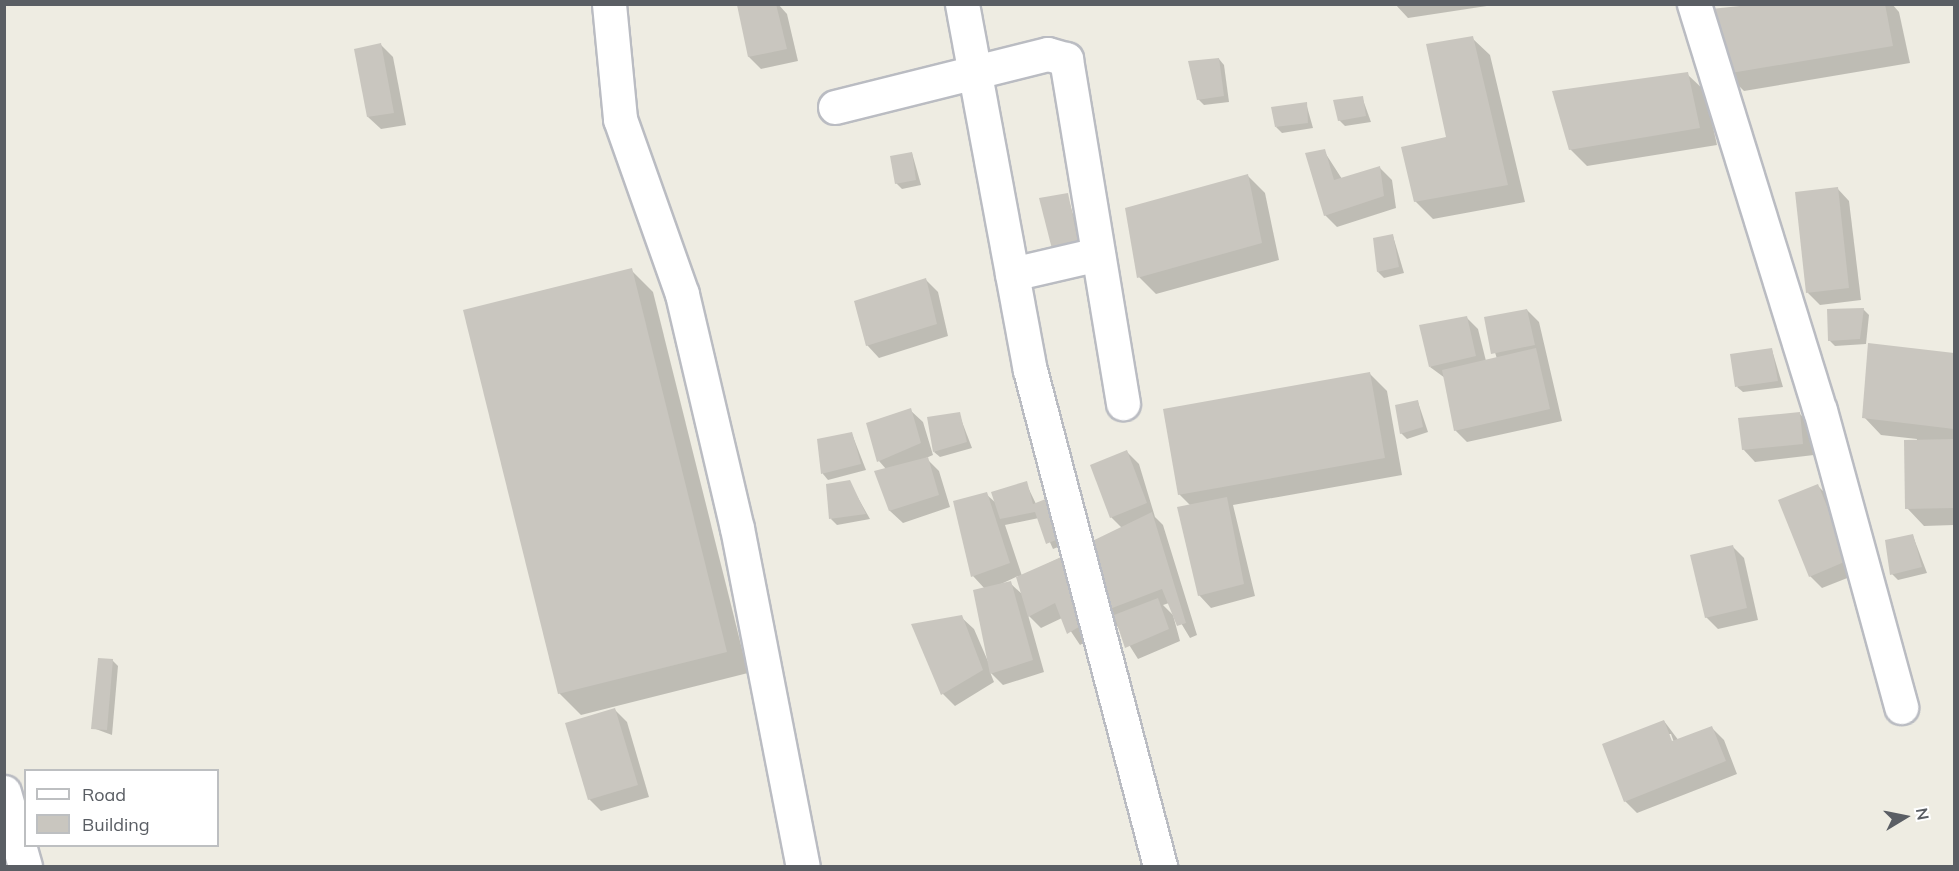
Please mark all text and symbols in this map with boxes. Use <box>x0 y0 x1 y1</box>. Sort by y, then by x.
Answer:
legend <box>24 769 219 847</box>
text: Road <box>82 783 126 806</box>
north arrow <box>1875 787 1935 847</box>
text: N <box>1912 806 1934 822</box>
text: Building <box>82 813 150 836</box>

